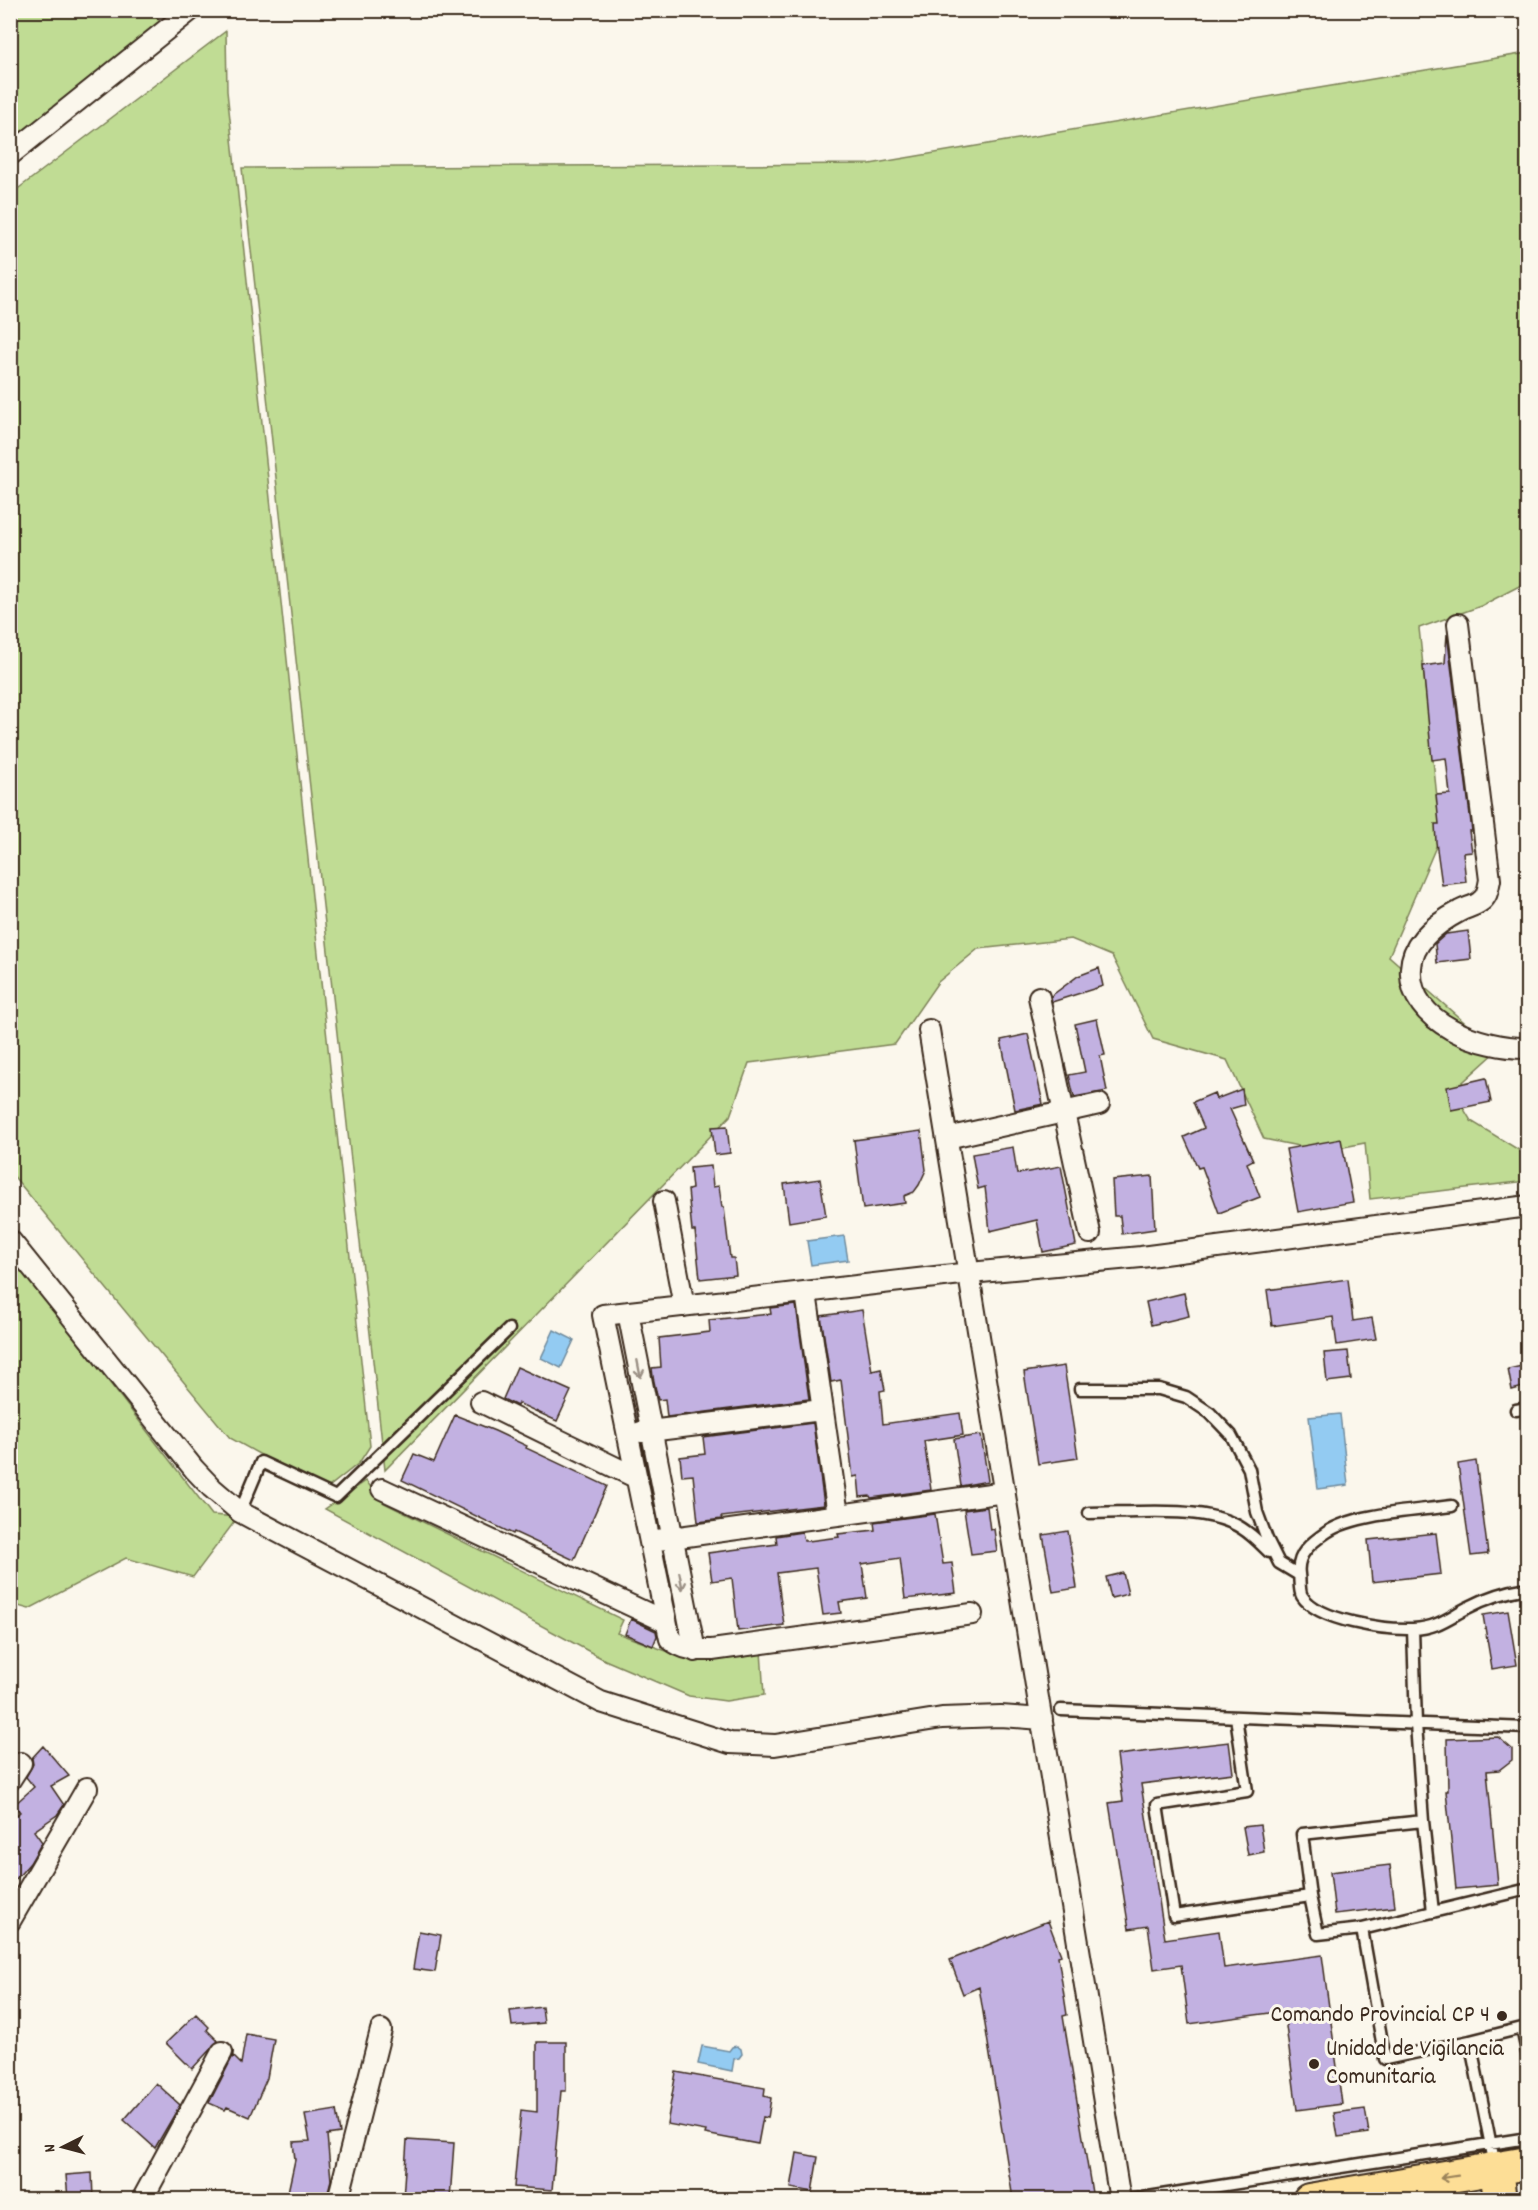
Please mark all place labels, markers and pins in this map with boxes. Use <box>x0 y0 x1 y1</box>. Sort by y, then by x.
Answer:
place label: Comando Provincial CP 4 <box>1271 1999 1490 2033</box>
marker: Comando Provincial CP 4 <box>1495 2009 1509 2023</box>
place label: Unidad de Vigilancia Comunitaria <box>1326 2033 1505 2095</box>
marker: Unidad de Vigilancia Comunitaria <box>1307 2057 1321 2071</box>

